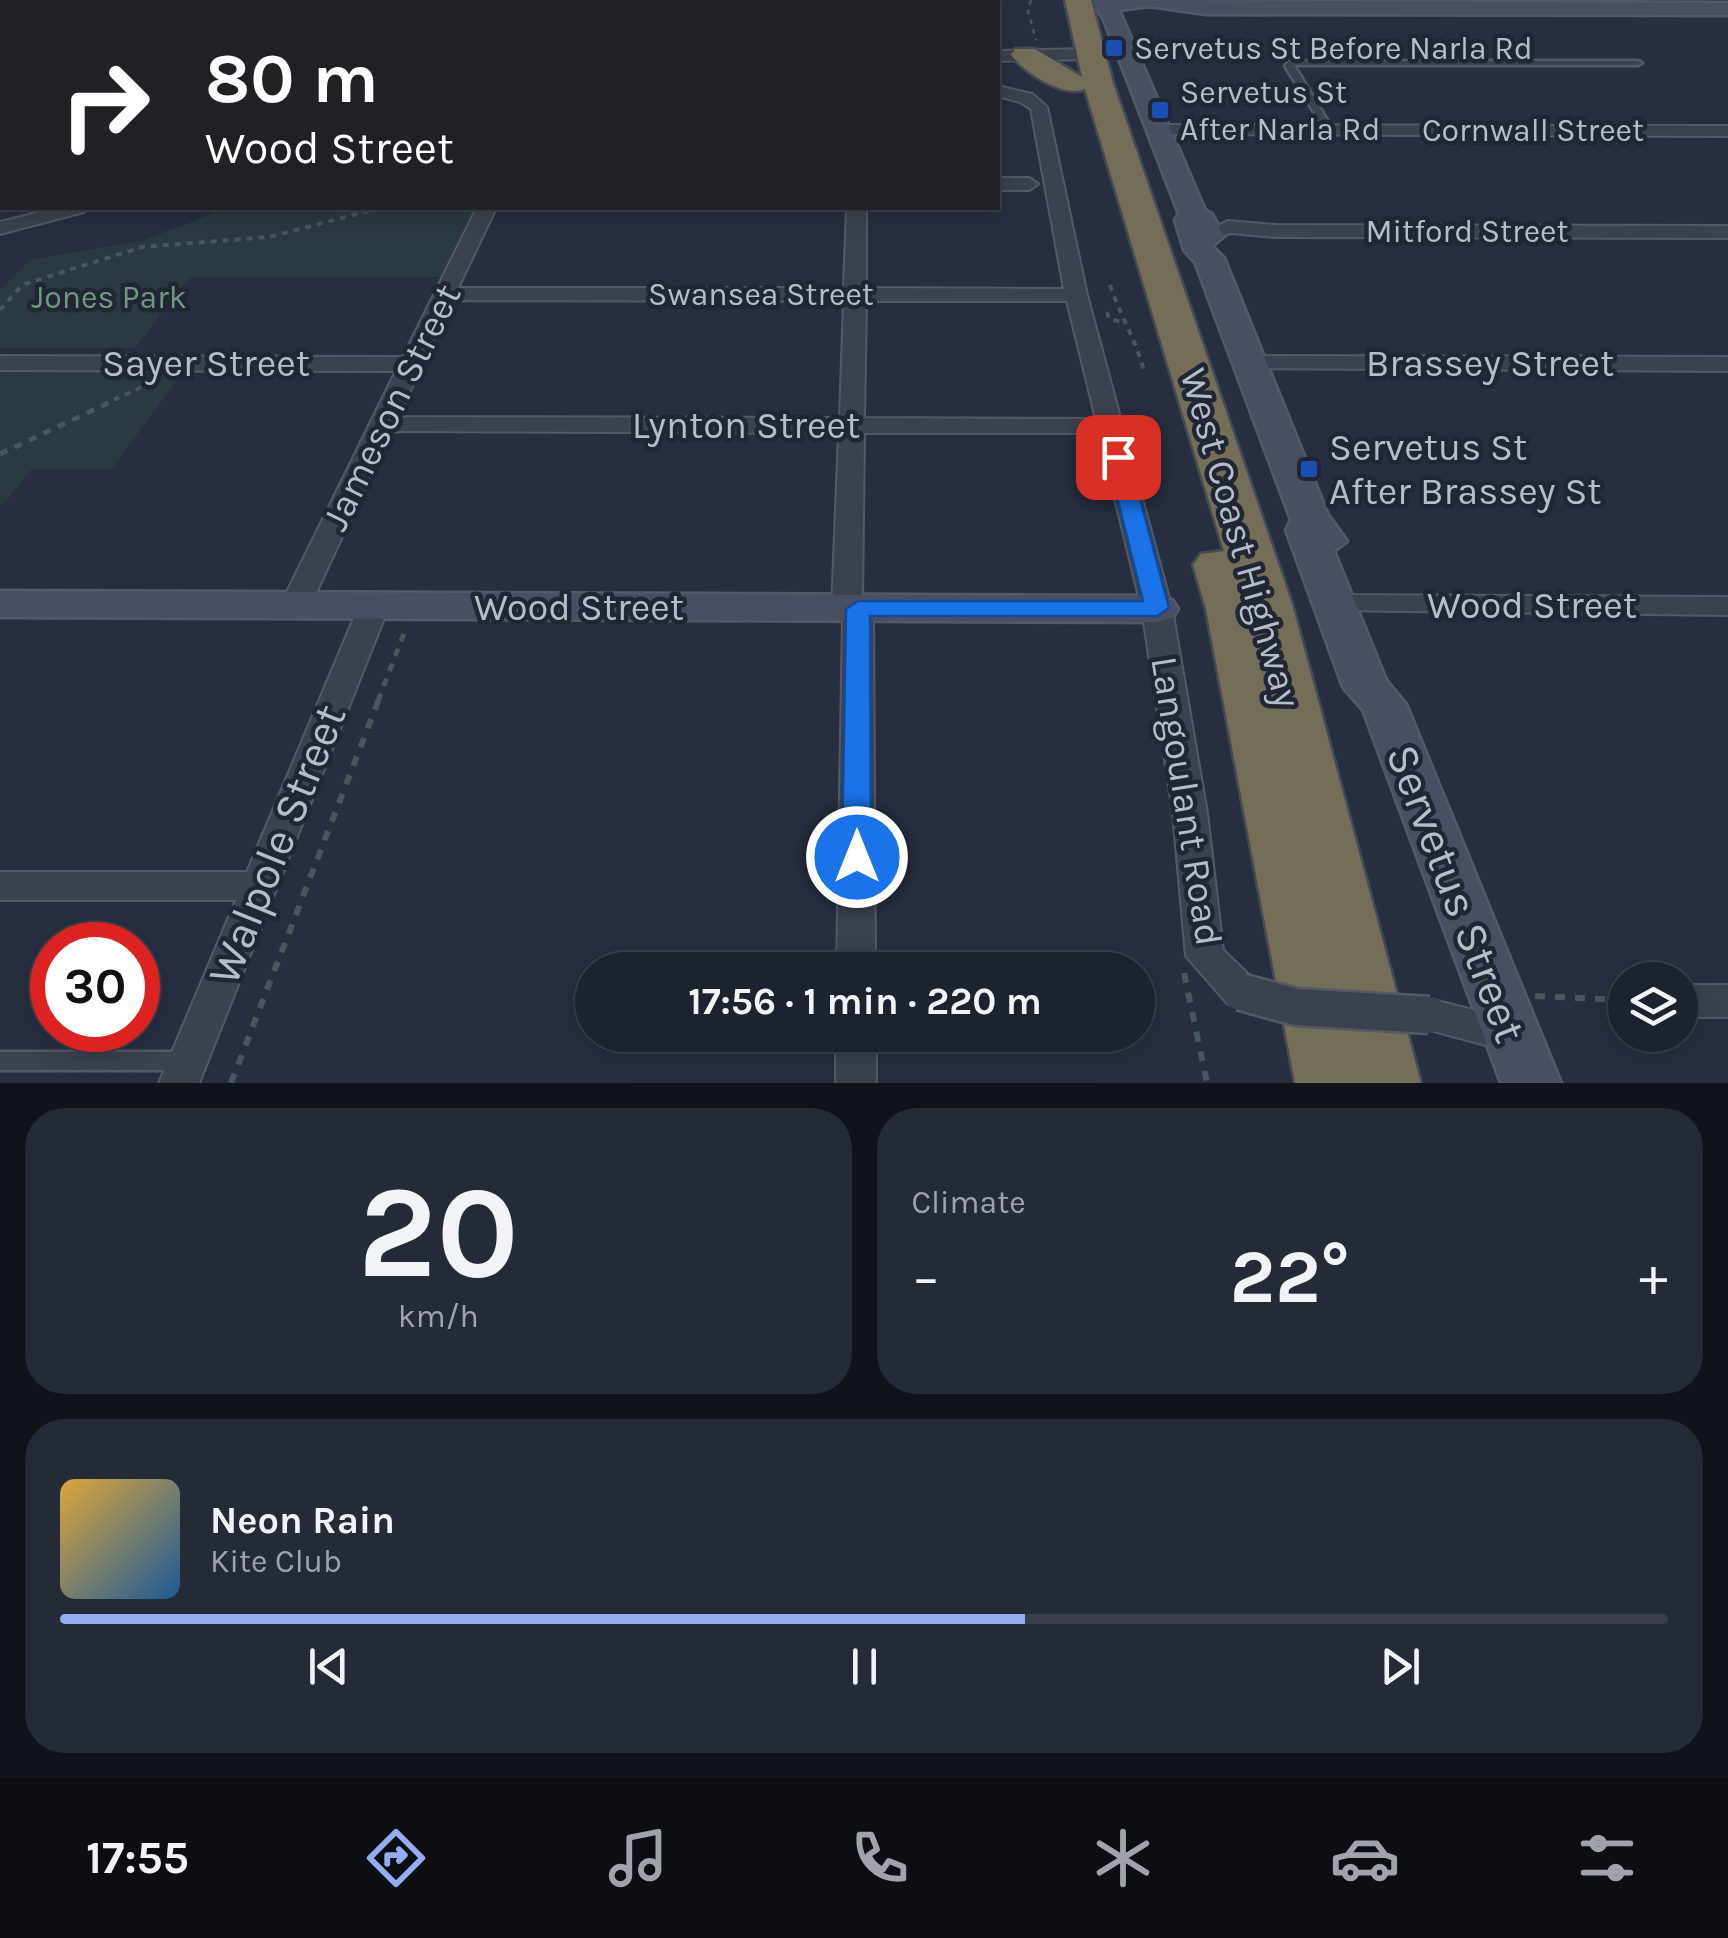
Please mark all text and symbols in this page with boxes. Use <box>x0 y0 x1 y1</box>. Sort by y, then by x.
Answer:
place label: Servetus St Before Narla Rd <box>1134 30 1533 67</box>
marker: Servetus St Before Narla Rd <box>1103 37 1125 59</box>
text: 80 m <box>205 38 379 120</box>
icon: right <box>40 40 170 170</box>
place label: Servetus St After Narla Rd <box>1180 74 1380 148</box>
marker: Servetus St After Narla Rd <box>1149 99 1171 121</box>
street label: Cornwall Street <box>1422 112 1644 149</box>
text: Wood Street <box>205 122 454 174</box>
street label: Mitford Street <box>1365 213 1569 250</box>
street label: Swansea Street <box>648 276 874 313</box>
street label: Jameson Street <box>312 277 470 538</box>
park label: Jones Park <box>31 279 187 316</box>
street label: Sayer Street <box>102 341 310 386</box>
street label: Brassey Street <box>1366 341 1614 386</box>
street label: West Coast Highway <box>1171 363 1311 713</box>
street label: Lynton Street <box>632 403 860 448</box>
pin <box>1076 415 1161 500</box>
place label: Servetus St After Brassey St <box>1329 425 1602 514</box>
icon: arrive <box>1091 430 1146 485</box>
marker: Servetus St After Brassey St <box>1298 458 1320 480</box>
street label: Wood Street <box>1427 583 1637 628</box>
street label: Wood Street <box>474 585 684 630</box>
street label: Langoulant Road <box>1141 653 1232 949</box>
street label: Walpole Street <box>197 697 357 992</box>
street label: Servetus Street <box>1375 737 1537 1049</box>
position arrow <box>805 805 909 909</box>
speed limit sign: 30 <box>30 922 160 1052</box>
map controls <box>1608 962 1698 1052</box>
button: layers <box>1608 962 1698 1052</box>
text: 17:56 · 1 min · 220 m <box>688 979 1042 1024</box>
text: 20 <box>358 1157 519 1309</box>
text: Climate <box>912 1184 1026 1221</box>
text: 22° <box>1230 1233 1350 1321</box>
text: − <box>912 1245 940 1309</box>
text: + <box>1639 1245 1668 1309</box>
text: km/h <box>398 1298 479 1335</box>
text: Neon Rain <box>210 1498 395 1543</box>
text: Kite Club <box>210 1543 342 1580</box>
icon: previous <box>301 1639 356 1694</box>
icon: pause <box>837 1639 892 1694</box>
icon: next <box>1373 1639 1428 1694</box>
icon: directions <box>361 1823 431 1893</box>
icon: music <box>603 1823 673 1893</box>
icon: phone <box>845 1823 915 1893</box>
icon: climate <box>1088 1823 1158 1893</box>
icon: car <box>1330 1823 1400 1893</box>
icon: filters <box>1572 1823 1642 1893</box>
text: 17:55 <box>86 1832 189 1884</box>

